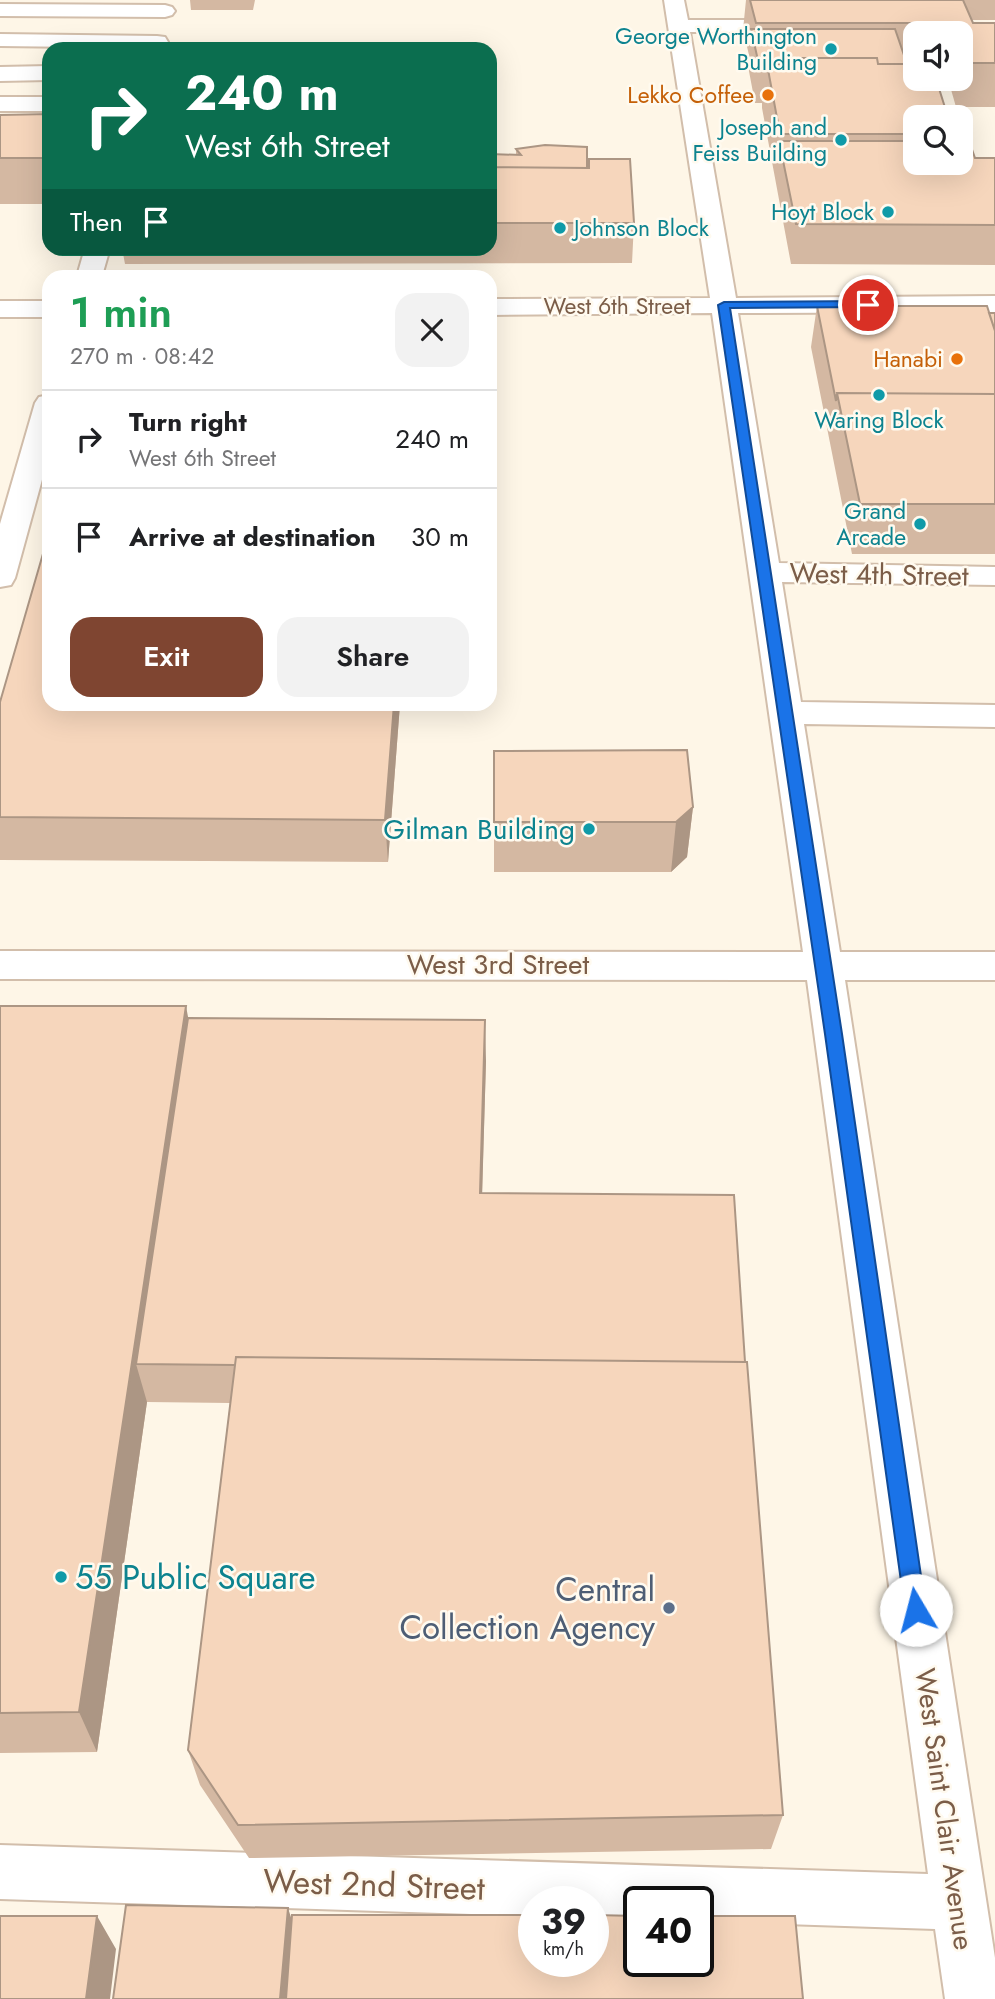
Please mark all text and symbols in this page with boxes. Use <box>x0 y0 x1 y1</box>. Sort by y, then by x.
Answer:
place label: George Worthington Building <box>615 19 817 79</box>
map controls <box>903 21 973 175</box>
button: sound <box>903 21 973 91</box>
marker: George Worthington Building <box>823 41 839 57</box>
text: 240 m <box>185 58 339 128</box>
icon: right <box>70 70 161 161</box>
place label: Lekko Coffee <box>627 78 754 112</box>
marker: Lekko Coffee <box>760 87 776 103</box>
button: search <box>903 105 973 175</box>
place label: Joseph and Feiss Building <box>692 110 827 170</box>
text: West 6th Street <box>185 123 390 169</box>
marker: Joseph and Feiss Building <box>833 132 849 148</box>
place label: Hoyt Block <box>771 195 875 229</box>
text: Then <box>70 203 123 241</box>
icon: arrive <box>137 203 175 241</box>
marker: Hoyt Block <box>880 204 896 220</box>
place label: Johnson Block <box>571 211 710 245</box>
marker: Johnson Block <box>552 220 568 236</box>
pin <box>838 275 898 335</box>
text: 1 min <box>70 282 172 343</box>
icon: arrive <box>849 286 887 324</box>
street label: West 6th Street <box>543 289 691 323</box>
button: close <box>395 293 469 367</box>
text: 270 m · 08:42 <box>70 339 214 373</box>
place label: Hanabi <box>873 342 943 376</box>
marker: Hanabi <box>949 351 965 367</box>
marker: Waring Block <box>871 387 887 403</box>
text: Turn right <box>129 403 247 441</box>
place label: Waring Block <box>814 403 945 437</box>
icon: right <box>70 420 108 458</box>
text: 240 m <box>395 420 469 458</box>
text: West 6th Street <box>129 441 276 475</box>
place label: Grand Arcade <box>836 494 906 554</box>
marker: Grand Arcade <box>912 516 928 532</box>
icon: arrive <box>70 518 108 556</box>
text: Arrive at destination <box>129 518 376 556</box>
text: 30 m <box>411 518 469 556</box>
street label: West 4th Street <box>789 552 969 597</box>
button: Exit <box>70 617 263 697</box>
button: Share <box>277 617 469 697</box>
place label: Gilman Building <box>383 809 575 850</box>
marker: Gilman Building <box>581 821 597 837</box>
street label: West 3rd Street <box>407 944 589 985</box>
place label: 55 Public Square <box>75 1554 315 1601</box>
place label: Central Collection Agency <box>399 1566 655 1651</box>
marker: 55 Public Square <box>53 1569 69 1585</box>
position arrow <box>879 1573 953 1647</box>
marker: Central Collection Agency <box>661 1600 677 1616</box>
street label: West Saint Clair Avenue <box>904 1666 985 1952</box>
street label: West 2nd Street <box>262 1857 486 1912</box>
speed limit sign: 40 <box>623 1886 714 1977</box>
text: 39 <box>541 1897 586 1947</box>
text: km/h <box>543 1936 584 1962</box>

